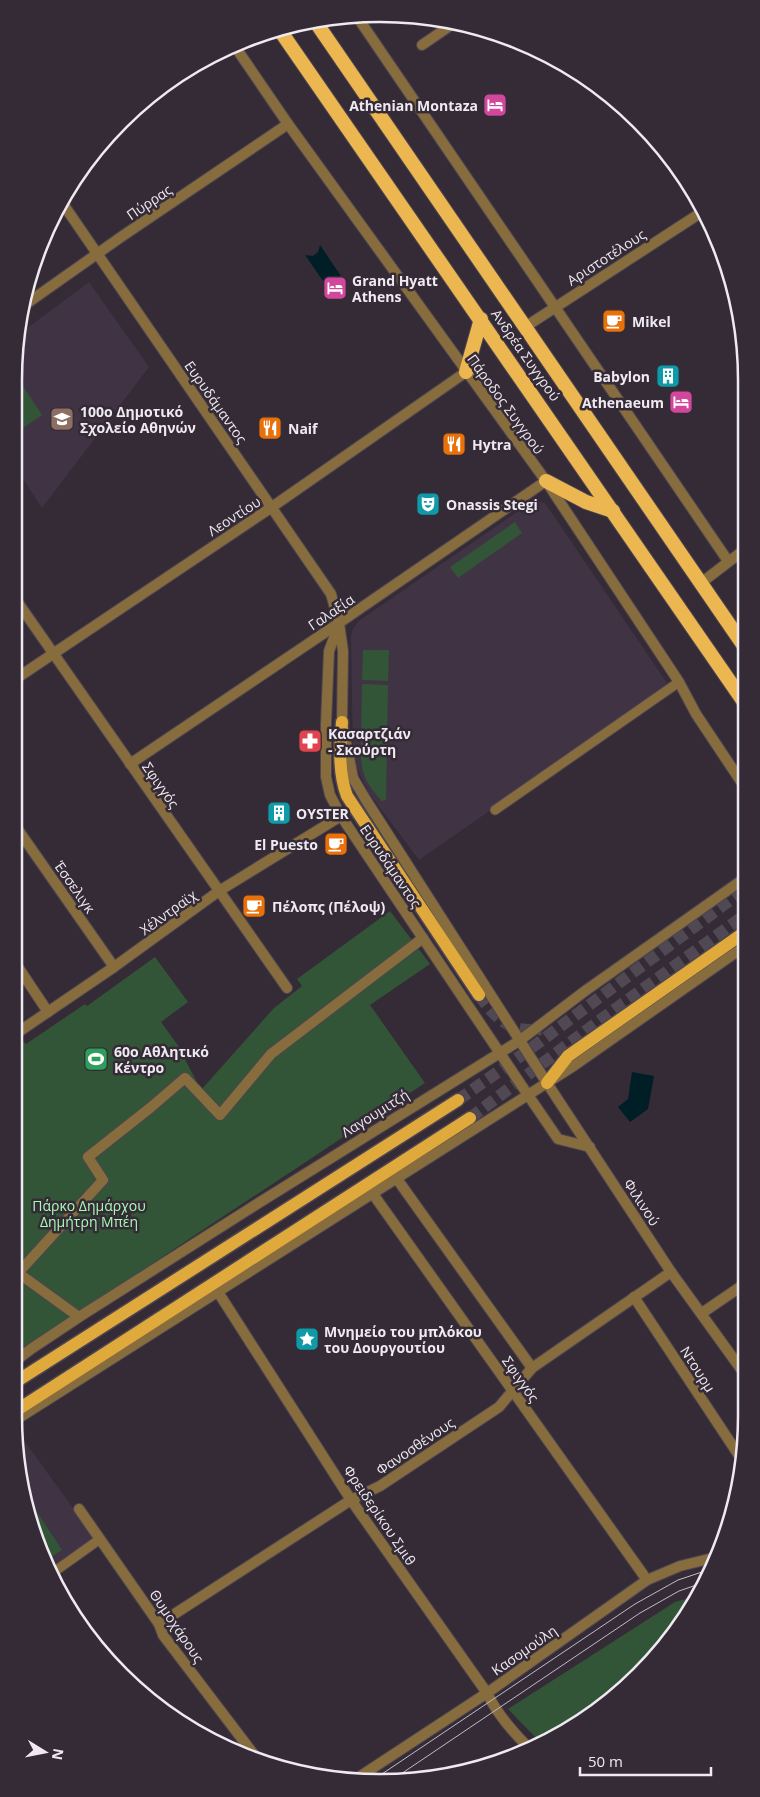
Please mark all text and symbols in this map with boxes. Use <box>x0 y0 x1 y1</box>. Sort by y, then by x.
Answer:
hotel icon: Athenian Montaza <box>482 92 508 118</box>
place label: Athenian Montaza <box>349 96 478 115</box>
street label: Πύρρας <box>123 180 176 224</box>
street label: Αριστοτέλους <box>563 224 649 290</box>
place label: Grand Hyatt Athens <box>352 271 438 306</box>
hotel icon: Grand Hyatt Athens <box>322 275 348 301</box>
street label: Ανδρέα Συγγρού <box>487 305 565 405</box>
cafe icon: Mikel <box>601 308 627 334</box>
place label: Mikel <box>632 312 671 331</box>
street label: Πάροδος Συγγρού <box>463 350 549 458</box>
street label: Ευρυδάμαντος <box>180 357 252 447</box>
building icon: Babylon <box>655 363 681 389</box>
place label: Babylon <box>593 367 650 386</box>
hotel icon: Athenaeum <box>668 389 694 415</box>
place label: Athenaeum <box>582 393 664 412</box>
place label: 100ο Δημοτικό Σχολείο Αθηνών <box>80 402 196 437</box>
school or university icon: 100ο Δημοτικό Σχολείο Αθηνών <box>49 406 75 432</box>
restaurant icon: Naif <box>257 415 283 441</box>
place label: Naif <box>288 419 319 438</box>
restaurant icon: Hytra <box>441 431 467 457</box>
place label: Hytra <box>472 435 512 454</box>
theatre icon: Onassis Stegi <box>415 491 441 517</box>
street label: Λεοντίου <box>204 492 264 540</box>
place label: Onassis Stegi <box>446 495 538 514</box>
street label: Γαλαξία <box>304 589 358 634</box>
place label: Κασαρτζιάν - Σκούρτη <box>328 724 411 759</box>
pharmacy icon: Κασαρτζιάν - Σκούρτη <box>297 728 323 754</box>
street label: Σφιγγός <box>138 758 184 812</box>
building icon: OYSTER <box>266 800 292 826</box>
place label: OYSTER <box>296 804 350 823</box>
street label: Ευρυδάμαντος <box>356 821 426 912</box>
cafe icon: El Puesto <box>323 831 349 857</box>
place label: El Puesto <box>254 835 318 854</box>
street label: Έσσελιγκ <box>50 856 100 917</box>
street label: Χέλντραϊχ <box>136 885 201 939</box>
cafe icon: Πέλοπς (Πέλοψ) <box>241 893 267 919</box>
place label: Πέλοπς (Πέλοψ) <box>272 897 385 916</box>
place label: 60ο Αθλητικό Κέντρο <box>114 1042 209 1077</box>
sports icon: 60ο Αθλητικό Κέντρο <box>83 1046 109 1072</box>
street label: Λαγουμιτζή <box>338 1085 412 1141</box>
street label: Φιλινού <box>620 1175 664 1229</box>
park label: Πάρκο Δημάρχου Δημήτρη Μπέη <box>32 1196 146 1231</box>
place label: Μνημείο του μπλόκου του Δουργουτίου <box>324 1322 482 1357</box>
place icon: Μνημείο του μπλόκου του Δουργουτίου <box>294 1326 320 1352</box>
street label: Ντουρμ <box>676 1342 720 1396</box>
street label: Σφιγγός <box>498 1352 544 1406</box>
street label: Φανοσθένους <box>372 1413 458 1479</box>
street label: Φρειδερίκου Σμιθ <box>339 1461 421 1569</box>
street label: Θυμοχάρους <box>145 1586 209 1667</box>
street label: Κασομούλη <box>488 1620 560 1680</box>
north arrow <box>20 1727 70 1777</box>
scale bar <box>580 1744 711 1776</box>
text: N <box>48 1747 69 1762</box>
text: 50 m <box>588 1751 623 1771</box>

